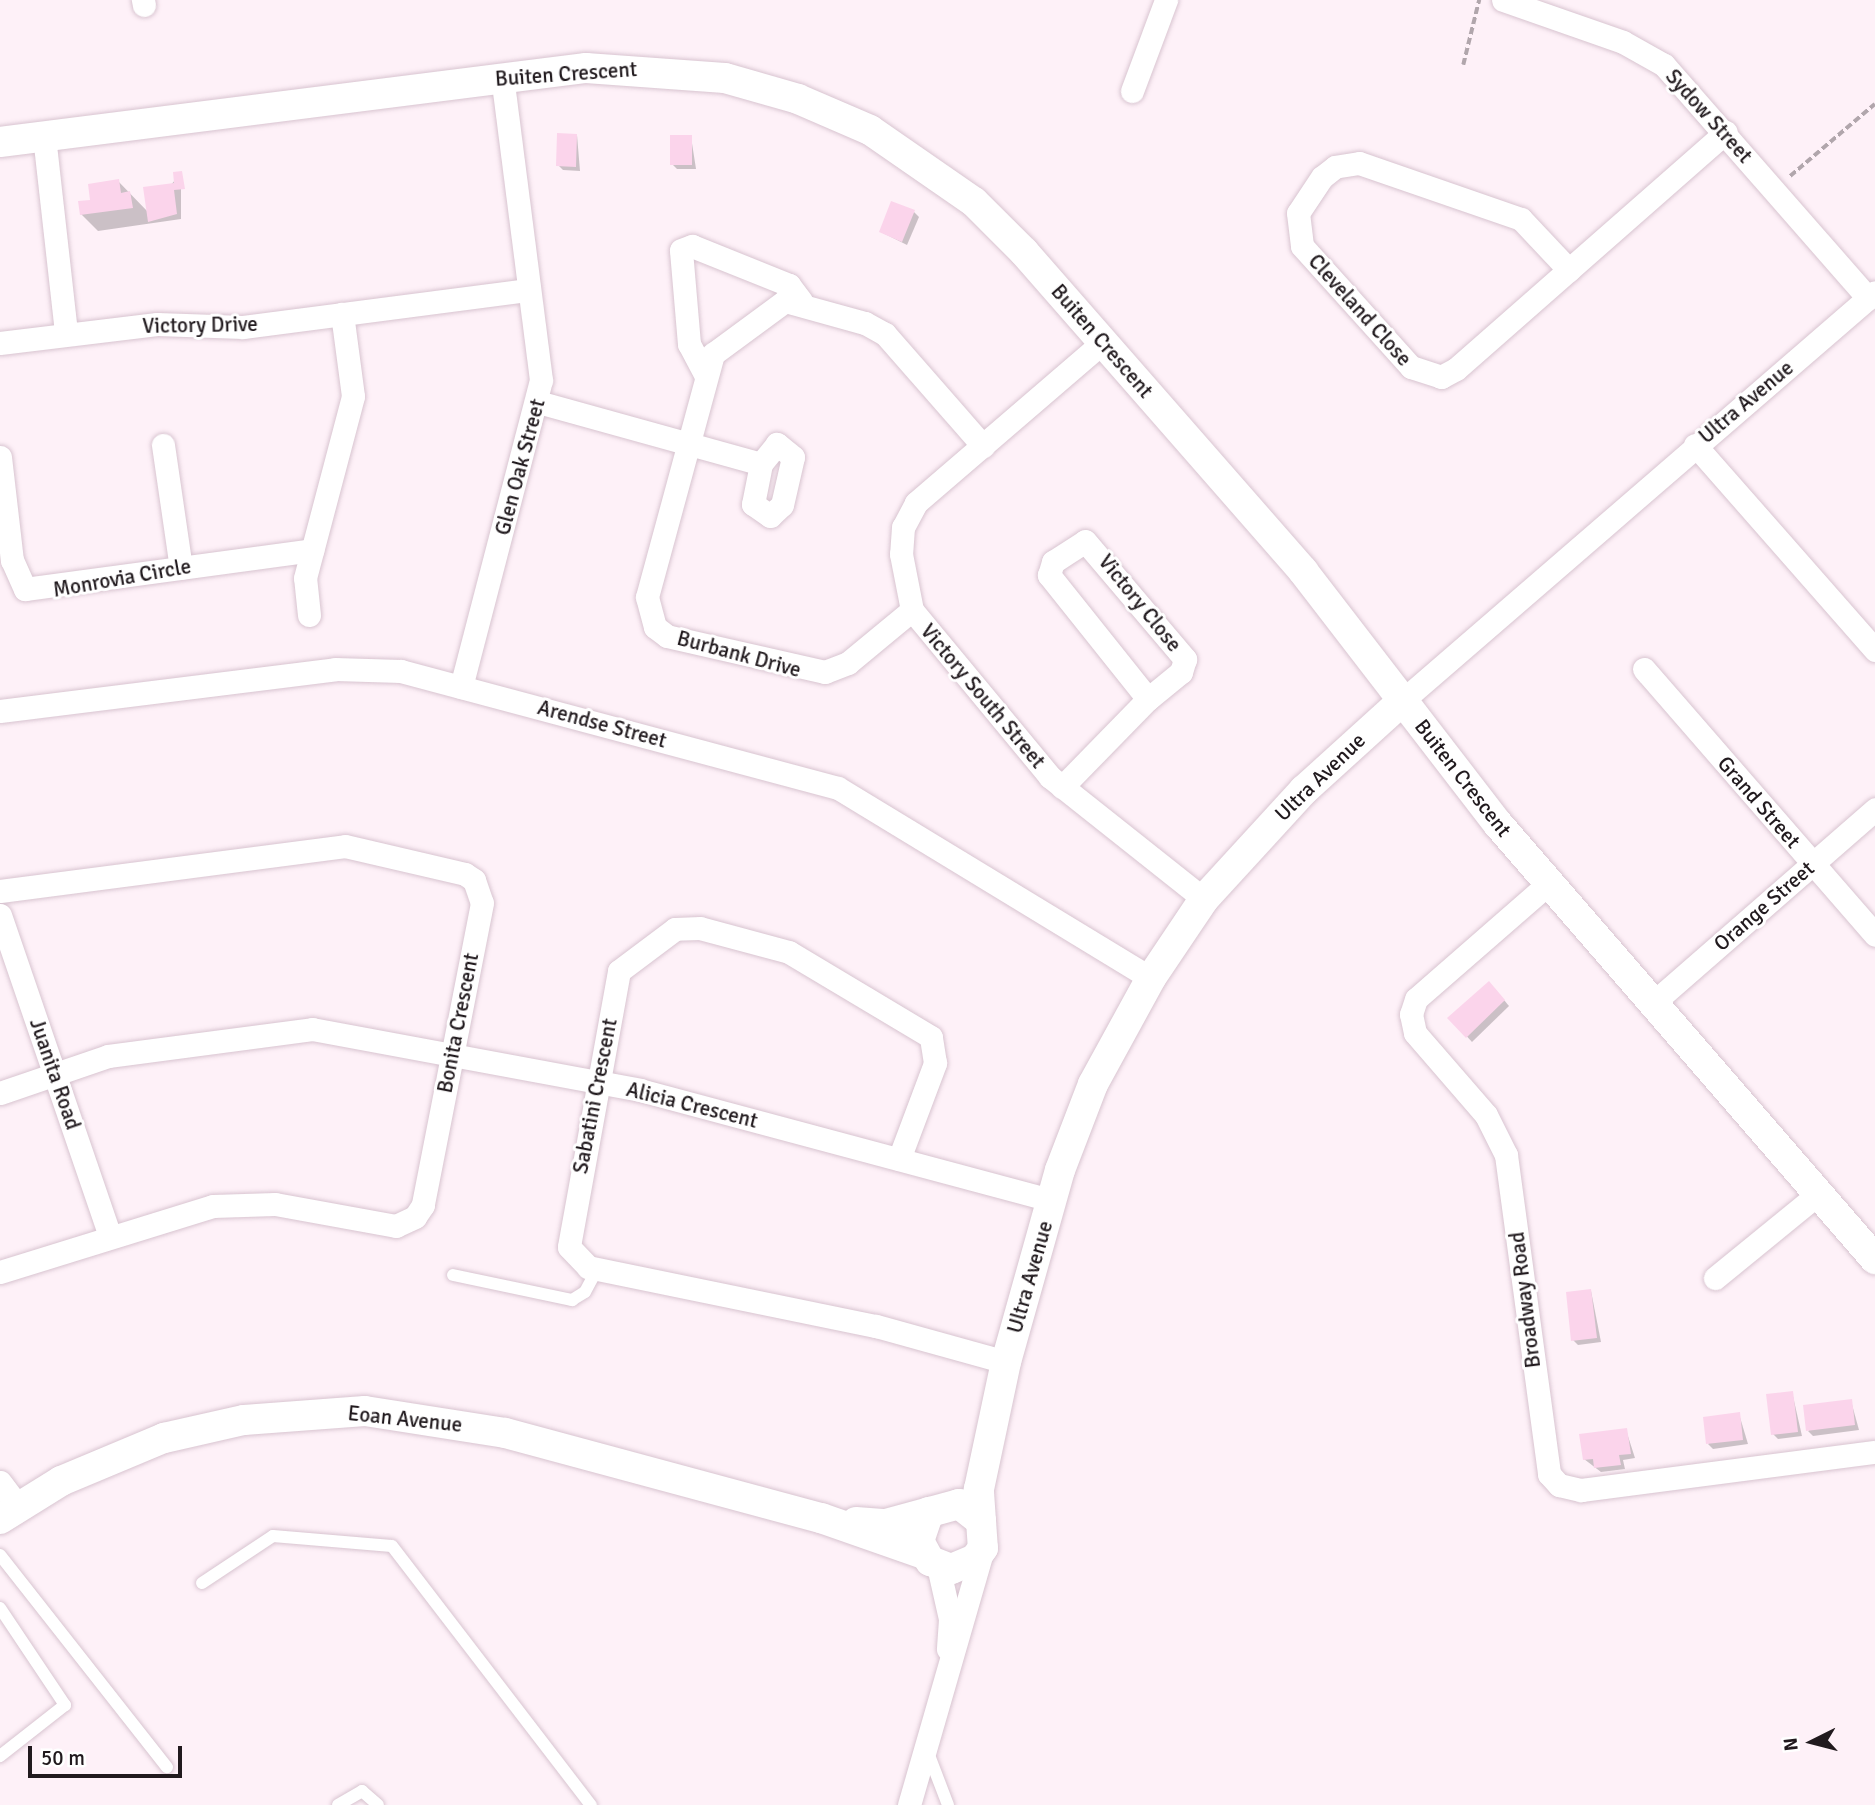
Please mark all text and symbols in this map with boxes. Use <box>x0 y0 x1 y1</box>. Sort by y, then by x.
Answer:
street label: Buiten Crescent <box>494 56 638 92</box>
street label: Sydow Street <box>1660 64 1758 168</box>
street label: Cleveland Close <box>1303 249 1417 371</box>
street label: Buiten Crescent <box>1046 279 1158 403</box>
street label: Victory Drive <box>142 311 258 339</box>
street label: Ultra Avenue <box>1694 355 1798 449</box>
street label: Glen Oak Street <box>490 396 550 538</box>
street label: Victory Close <box>1093 549 1187 657</box>
street label: Monrovia Circle <box>51 553 193 603</box>
street label: Victory South Street <box>915 619 1051 773</box>
street label: Burbank Drive <box>674 625 804 683</box>
street label: Arendse Street <box>535 695 669 753</box>
street label: Buiten Crescent <box>1409 714 1517 842</box>
street label: Ultra Avenue <box>1270 728 1370 826</box>
street label: Grand Street <box>1712 751 1806 853</box>
street label: Orange Street <box>1709 856 1819 956</box>
street label: Bonita Crescent <box>432 951 484 1095</box>
street label: Juanita Road <box>24 1015 86 1133</box>
street label: Sabatini Crescent <box>568 1016 622 1176</box>
street label: Alicia Crescent <box>624 1077 760 1133</box>
street label: Ultra Avenue <box>1002 1218 1058 1336</box>
street label: Broadway Road <box>1504 1230 1546 1370</box>
street label: Eoan Avenue <box>347 1400 463 1438</box>
north arrow <box>1777 1707 1847 1777</box>
scale bar <box>32 1731 186 1775</box>
text: N <box>1778 1736 1804 1752</box>
text: 50 m <box>41 1745 85 1771</box>

